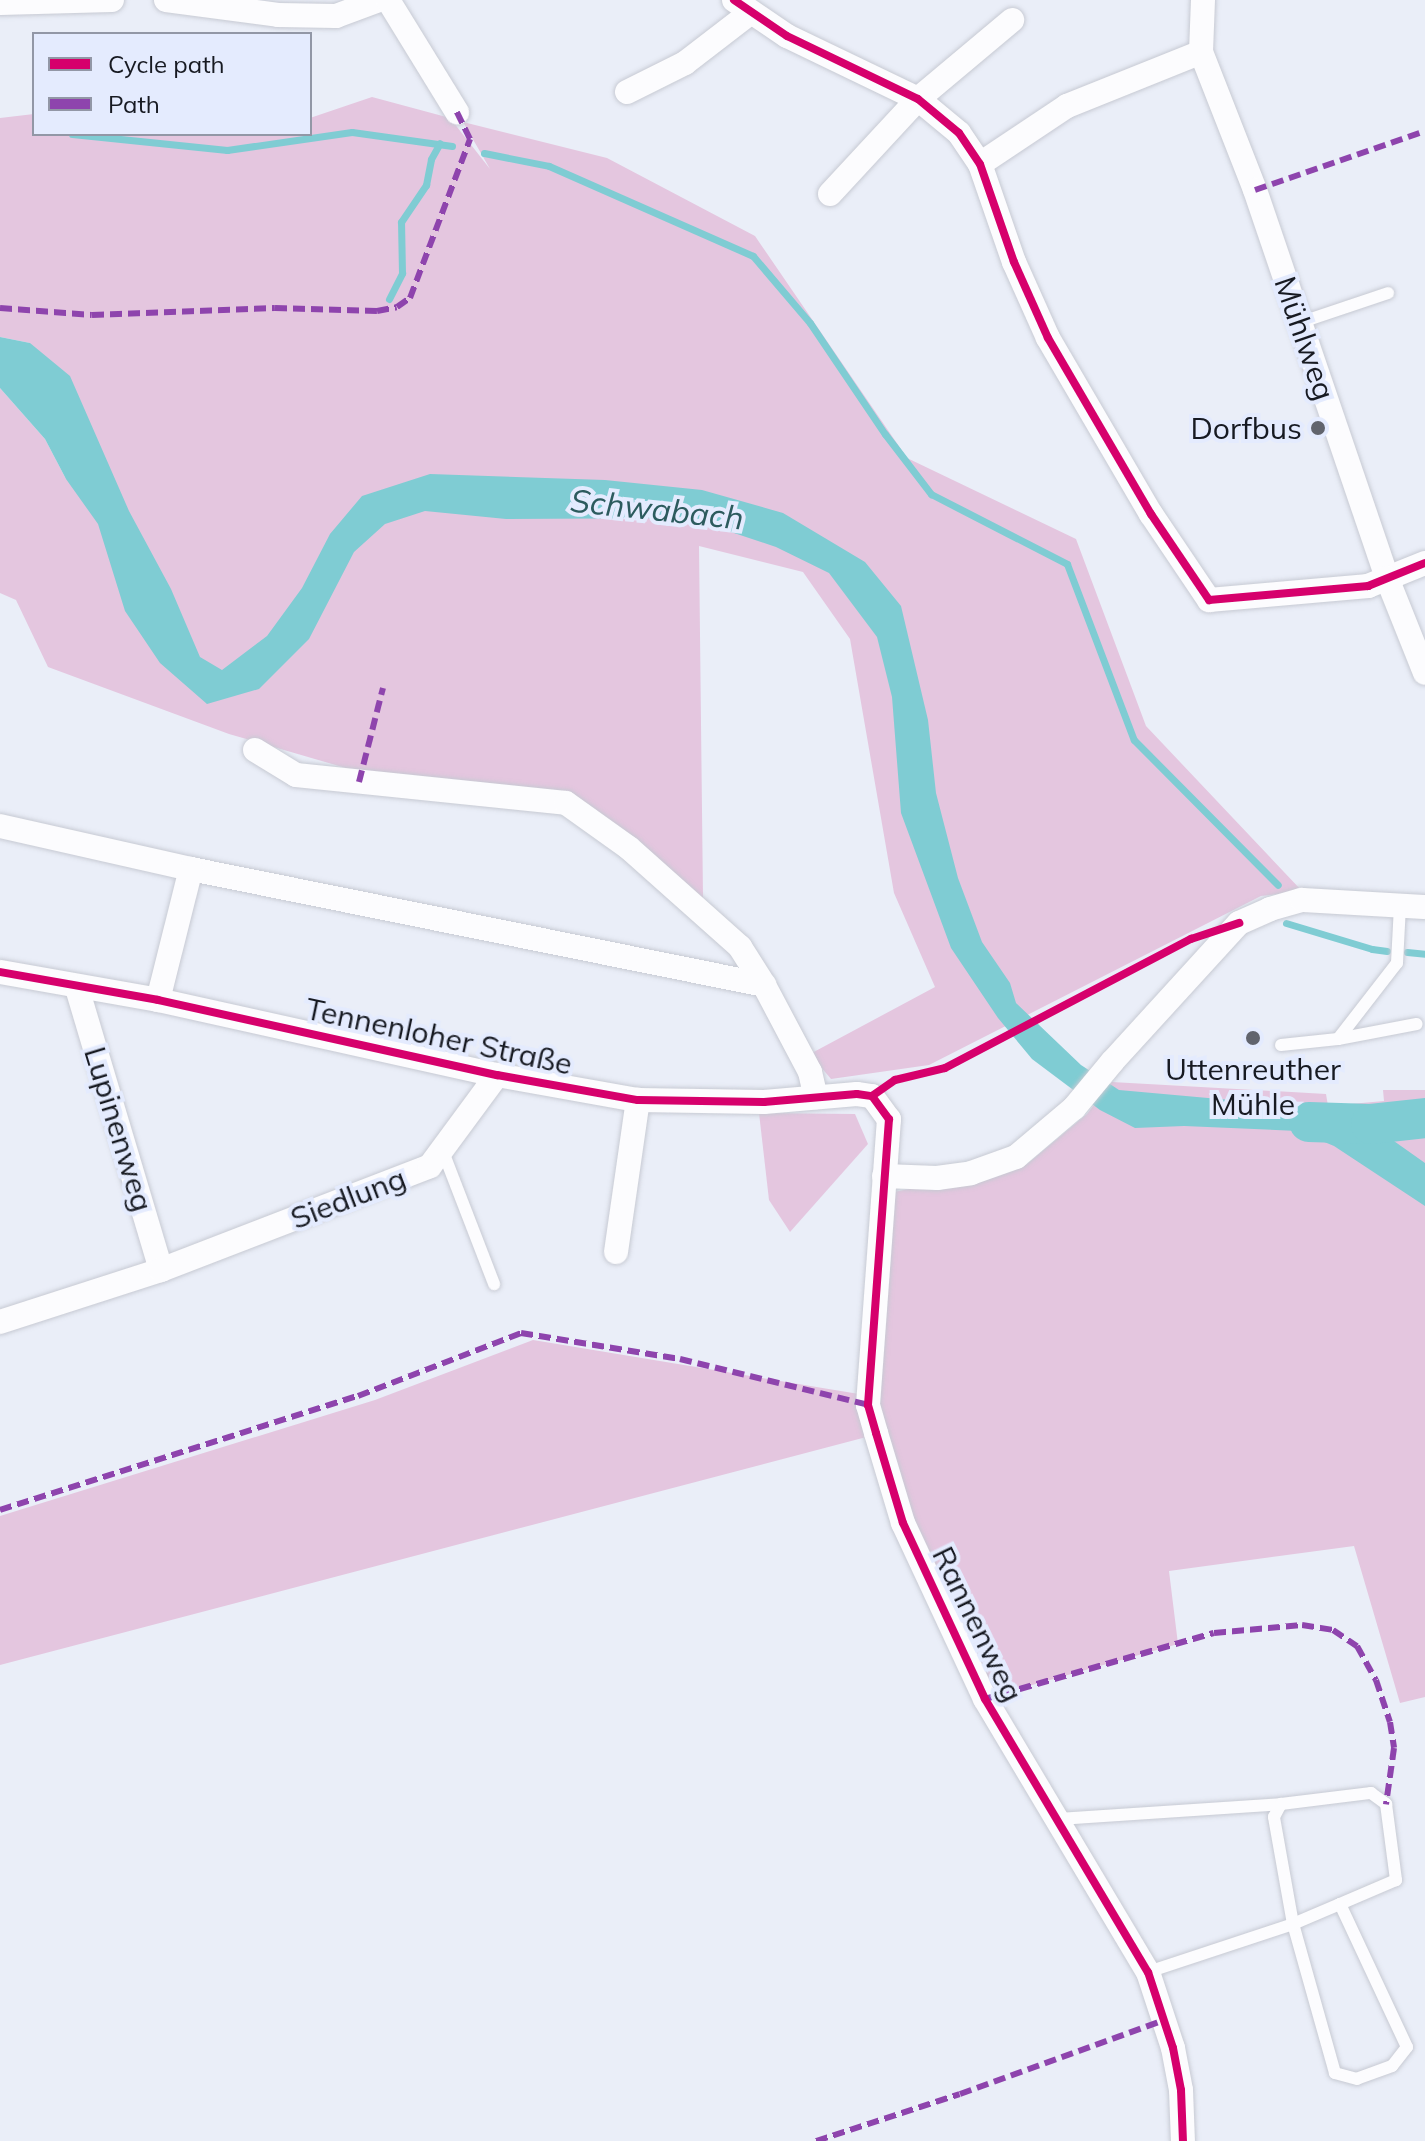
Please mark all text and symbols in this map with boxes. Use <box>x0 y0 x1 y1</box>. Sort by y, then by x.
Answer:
legend <box>32 32 312 136</box>
text: Cycle path <box>108 49 225 79</box>
text: Path <box>108 89 160 119</box>
street label: Mühlweg <box>1267 272 1343 404</box>
place label: Dorfbus <box>1190 410 1302 446</box>
marker: Dorfbus <box>1309 419 1327 437</box>
water label: Schwabach <box>568 481 746 537</box>
street label: Tennenloher Straße <box>303 990 575 1082</box>
marker: Uttenreuther Mühle <box>1244 1029 1262 1047</box>
street label: Lupinenweg <box>77 1042 161 1216</box>
place label: Uttenreuther Mühle <box>1165 1051 1341 1122</box>
street label: Siedlung <box>285 1160 411 1236</box>
street label: Rannenweg <box>925 1541 1031 1707</box>

